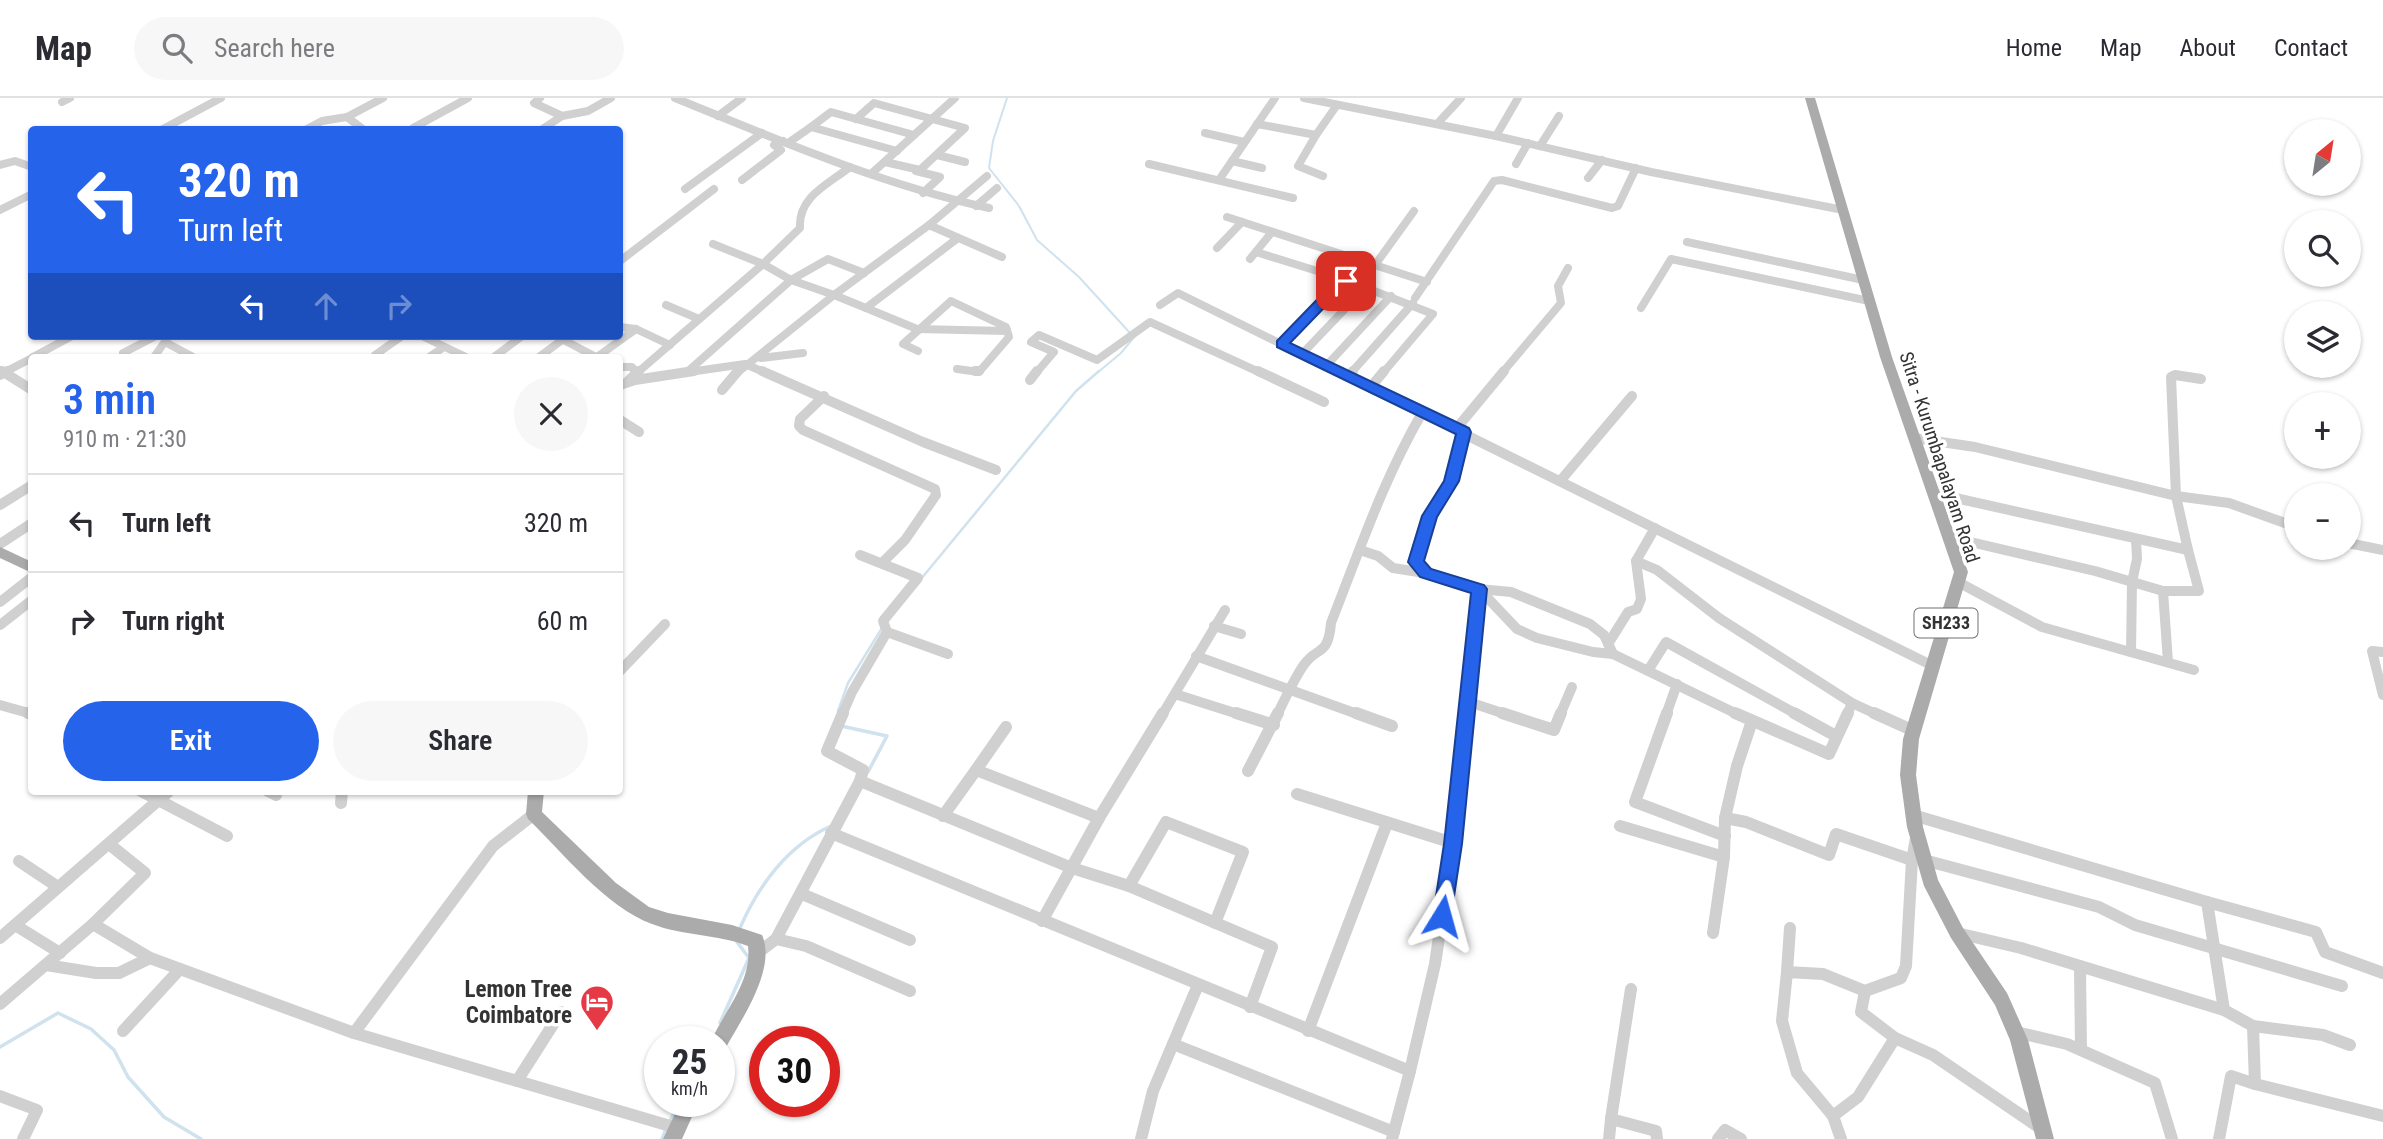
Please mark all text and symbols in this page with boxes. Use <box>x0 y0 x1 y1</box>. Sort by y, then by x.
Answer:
search box <box>134 17 624 80</box>
text: Map <box>35 29 92 68</box>
icon: search <box>158 29 196 67</box>
text: Search here <box>214 33 335 63</box>
text: Home <box>2006 34 2062 62</box>
text: Map <box>2100 34 2142 62</box>
text: About <box>2180 34 2236 62</box>
text: Contact <box>2274 34 2348 62</box>
north arrow <box>2284 119 2361 196</box>
map controls <box>2284 119 2361 560</box>
text: 320 m <box>178 152 300 209</box>
icon: left <box>63 154 154 245</box>
button: search <box>2284 210 2361 287</box>
text: Turn left <box>178 211 283 249</box>
pin <box>1316 251 1376 311</box>
icon: arrive <box>1327 262 1365 300</box>
icon: left <box>234 287 272 325</box>
icon: ahead <box>307 287 345 325</box>
icon: right <box>380 287 418 325</box>
button: layers <box>2284 301 2361 378</box>
street label: Sitra - Kurumbapalayam Road <box>1895 349 1985 565</box>
text: 3 min <box>63 375 156 424</box>
button: close <box>514 377 588 451</box>
button: + <box>2284 392 2361 469</box>
text: 910 m · 21:30 <box>63 426 187 453</box>
button: − <box>2284 483 2361 560</box>
icon: left <box>63 504 101 542</box>
text: Turn left <box>122 508 211 538</box>
text: 320 m <box>524 508 588 538</box>
icon: right <box>63 602 101 640</box>
text: Turn right <box>122 606 224 636</box>
text: 60 m <box>537 606 588 636</box>
road number: SH233 <box>1914 608 1978 638</box>
button: Exit <box>63 701 319 781</box>
button: Share <box>333 701 588 781</box>
position arrow <box>1405 879 1479 953</box>
place label: Lemon Tree Coimbatore <box>464 976 572 1029</box>
hotel icon: Lemon Tree Coimbatore <box>578 983 616 1032</box>
speed limit sign: 30 <box>749 1026 840 1117</box>
text: 25 <box>672 1042 707 1083</box>
text: km/h <box>671 1078 708 1099</box>

